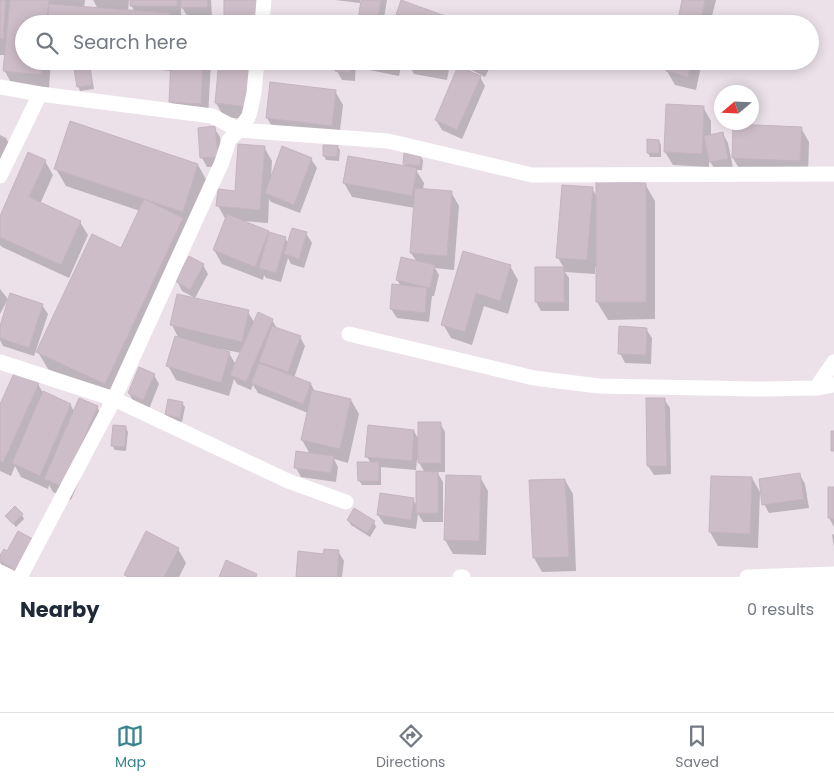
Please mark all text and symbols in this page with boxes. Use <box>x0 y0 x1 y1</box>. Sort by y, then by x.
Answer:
search box <box>15 15 819 70</box>
icon: search <box>33 29 61 57</box>
text: Search here <box>73 29 187 56</box>
north arrow <box>714 85 759 130</box>
text: Nearby <box>20 595 100 624</box>
text: 0 results <box>747 598 814 621</box>
tab: Map <box>115 722 146 773</box>
tab: Directions <box>376 722 445 773</box>
tab: Saved <box>675 722 719 773</box>

